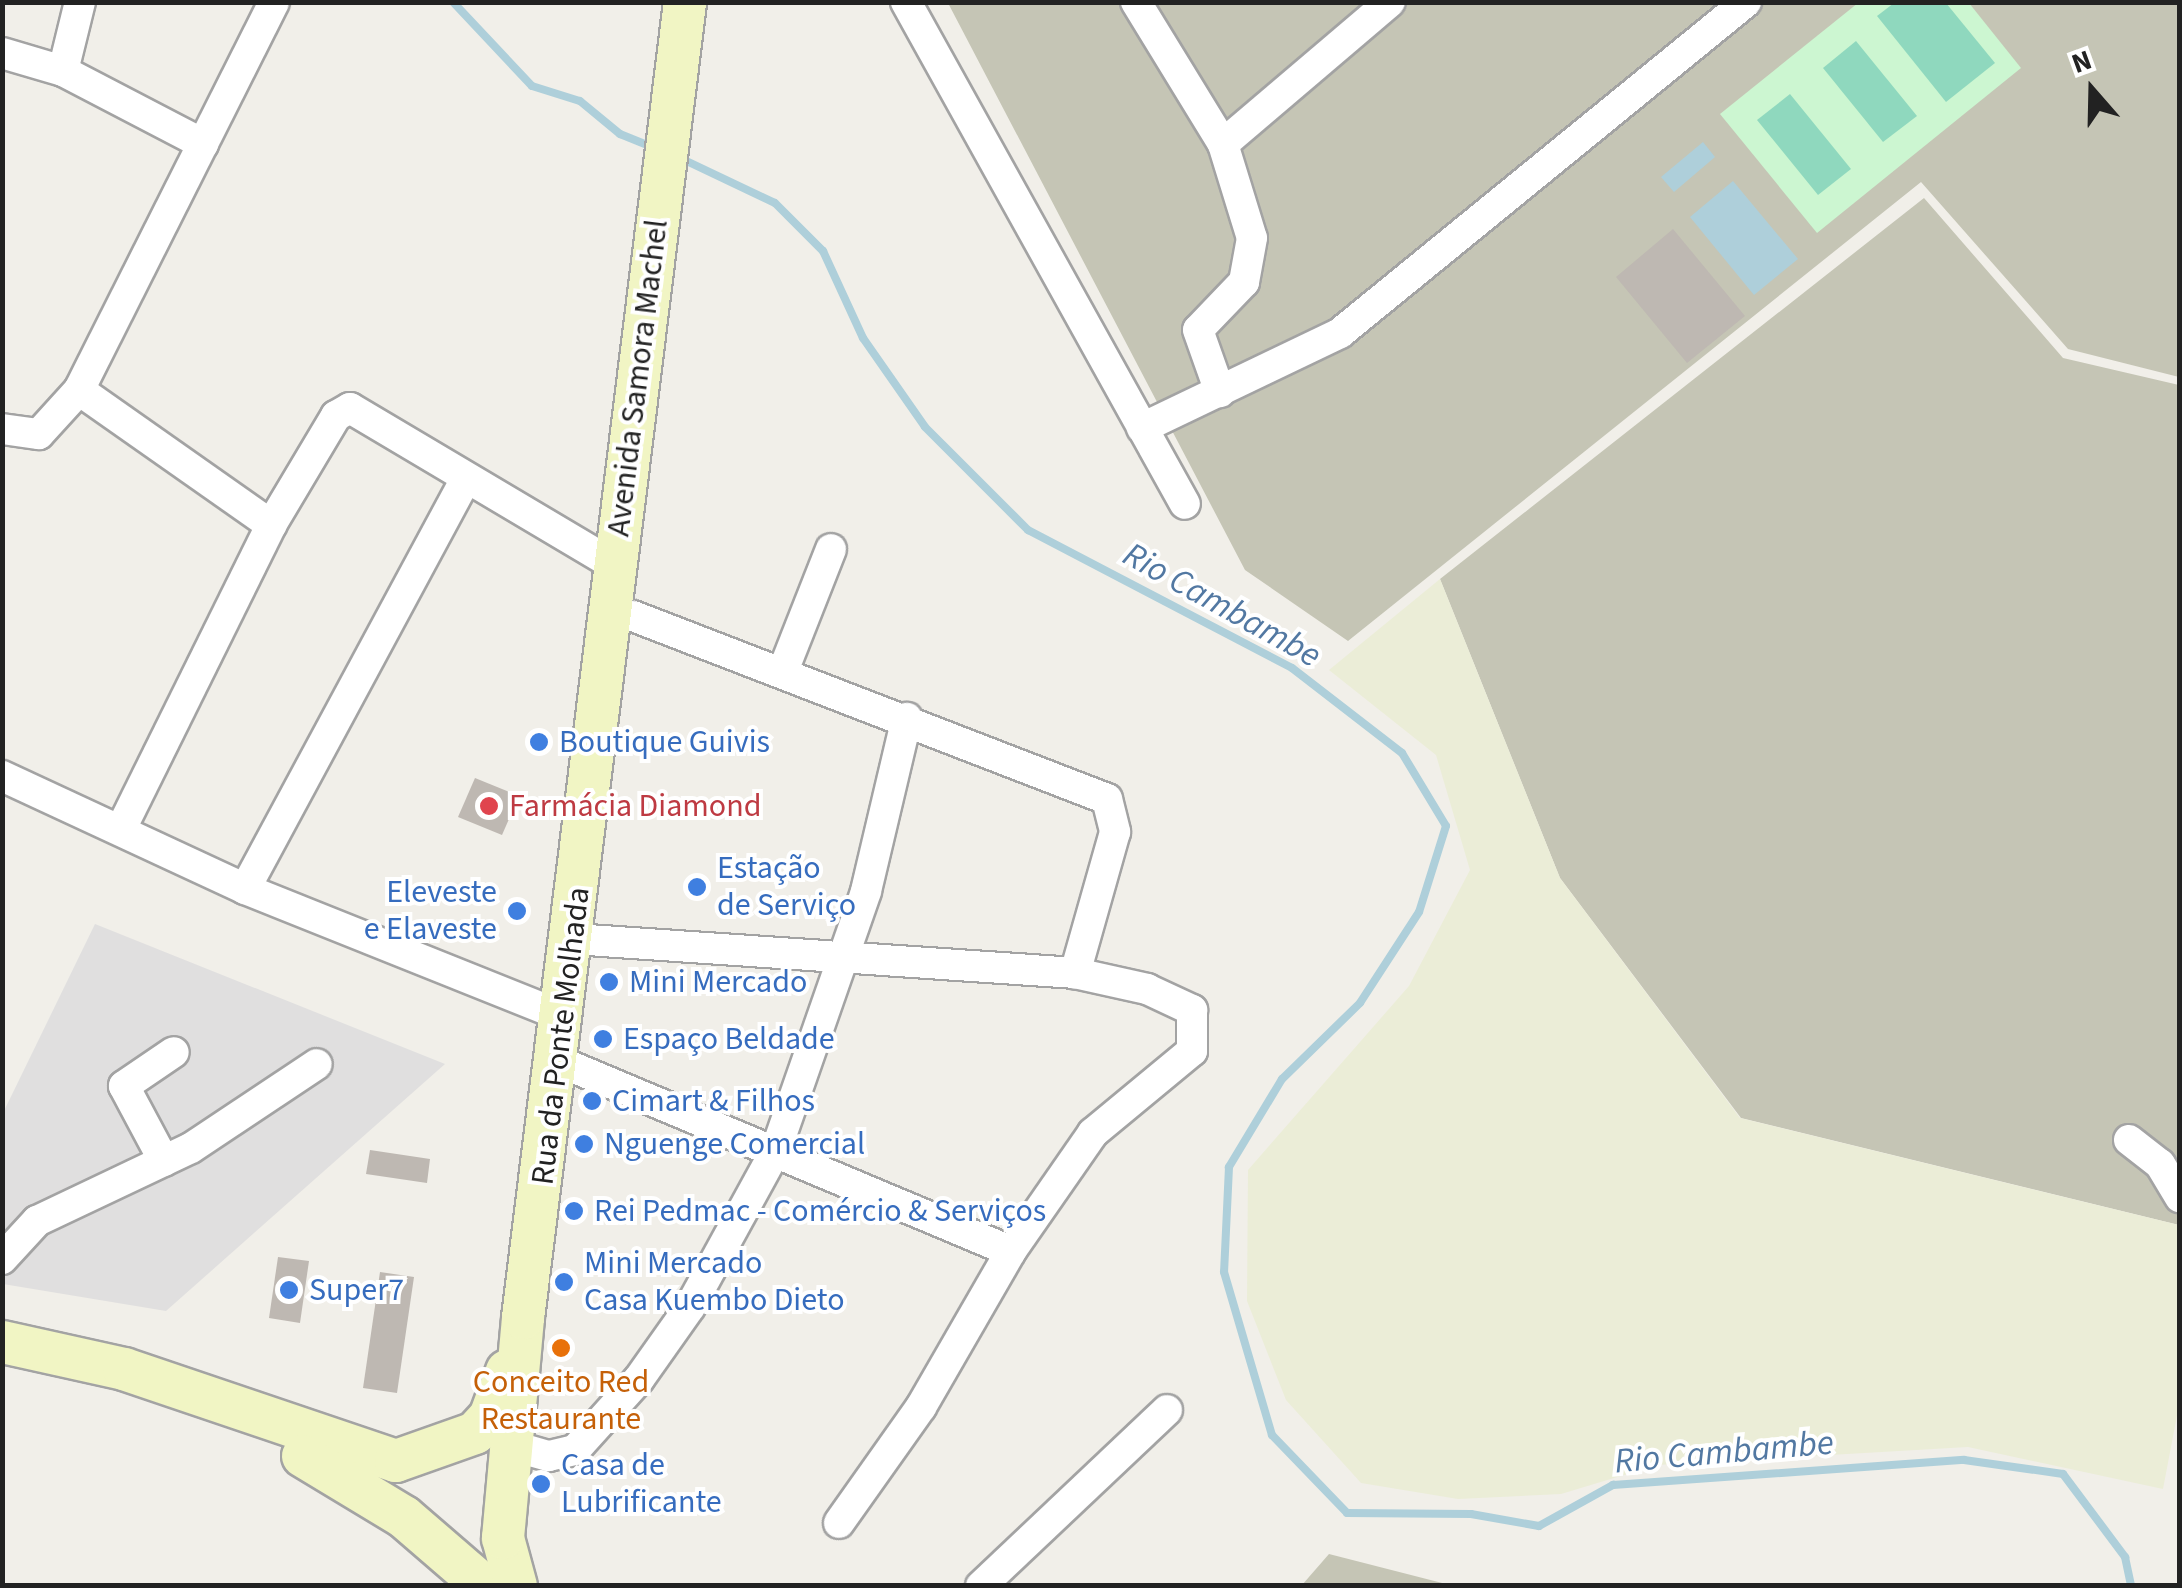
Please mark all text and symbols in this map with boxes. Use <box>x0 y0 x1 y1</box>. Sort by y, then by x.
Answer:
north arrow <box>2042 40 2142 140</box>
text: N <box>2066 40 2097 84</box>
street label: Avenida Samora Machel <box>600 217 676 539</box>
water label: Rio Cambambe <box>1116 533 1328 677</box>
place label: Boutique Guivis <box>559 723 770 761</box>
marker: Boutique Guivis <box>528 731 550 753</box>
place label: Farmácia Diamond <box>509 787 761 825</box>
marker: Farmácia Diamond <box>478 795 500 817</box>
place label: Estação de Serviço <box>717 850 856 925</box>
place label: Eleveste e Elaveste <box>364 874 497 949</box>
marker: Estação de Serviço <box>686 876 708 898</box>
street label: Rua da Ponte Molhada <box>524 885 598 1187</box>
marker: Eleveste e Elaveste <box>506 900 528 922</box>
place label: Mini Mercado <box>629 963 807 1001</box>
marker: Mini Mercado <box>598 971 620 993</box>
place label: Espaço Beldade <box>623 1020 835 1058</box>
marker: Espaço Beldade <box>592 1028 614 1050</box>
place label: Cimart & Filhos <box>612 1082 815 1120</box>
marker: Cimart & Filhos <box>581 1090 603 1112</box>
place label: Nguenge Comercial <box>604 1125 865 1163</box>
marker: Nguenge Comercial <box>573 1133 595 1155</box>
place label: Rei Pedmac - Comércio & Serviços <box>594 1192 1046 1230</box>
marker: Rei Pedmac - Comércio & Serviços <box>563 1200 585 1222</box>
place label: Mini Mercado Casa Kuembo Dieto <box>584 1245 844 1320</box>
place label: Super7 <box>309 1271 404 1309</box>
marker: Mini Mercado Casa Kuembo Dieto <box>553 1271 575 1293</box>
marker: Super7 <box>278 1279 300 1301</box>
marker: Conceito Red Restaurante <box>550 1337 572 1359</box>
place label: Conceito Red Restaurante <box>473 1364 649 1439</box>
water label: Rio Cambambe <box>1613 1422 1835 1482</box>
place label: Casa de Lubrificante <box>561 1447 722 1522</box>
marker: Casa de Lubrificante <box>530 1473 552 1495</box>

